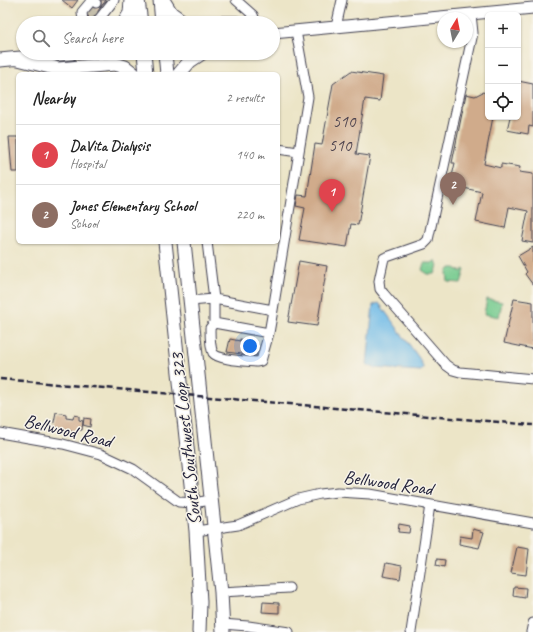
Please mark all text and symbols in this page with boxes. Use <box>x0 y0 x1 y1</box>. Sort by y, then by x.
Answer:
north arrow <box>437 12 473 48</box>
map controls <box>485 12 521 120</box>
button: + <box>485 12 521 48</box>
search box <box>16 16 280 60</box>
icon: search <box>30 27 52 49</box>
text: Search here <box>62 29 123 48</box>
button: − <box>485 48 521 84</box>
button: locate <box>485 84 521 120</box>
text: Nearby <box>32 88 75 109</box>
text: 2 results <box>226 90 264 106</box>
house number: 510 <box>333 111 357 132</box>
house number: 510 <box>329 135 353 156</box>
text: DaVita Dialysis <box>70 137 150 156</box>
text: 1 <box>42 147 48 163</box>
text: 140 m <box>236 147 264 163</box>
text: Hospital <box>70 156 106 172</box>
pin: 2 <box>440 172 466 205</box>
pin: 1 <box>319 179 345 212</box>
text: Jones Elementary School <box>70 197 196 216</box>
text: 2 <box>42 207 48 223</box>
text: 220 m <box>236 207 264 223</box>
text: School <box>70 216 98 232</box>
your location <box>240 336 260 356</box>
street label: South Southwest Loop 323 <box>165 350 207 526</box>
street label: Bellwood Road <box>22 408 118 454</box>
street label: Bellwood Road <box>342 465 438 502</box>

